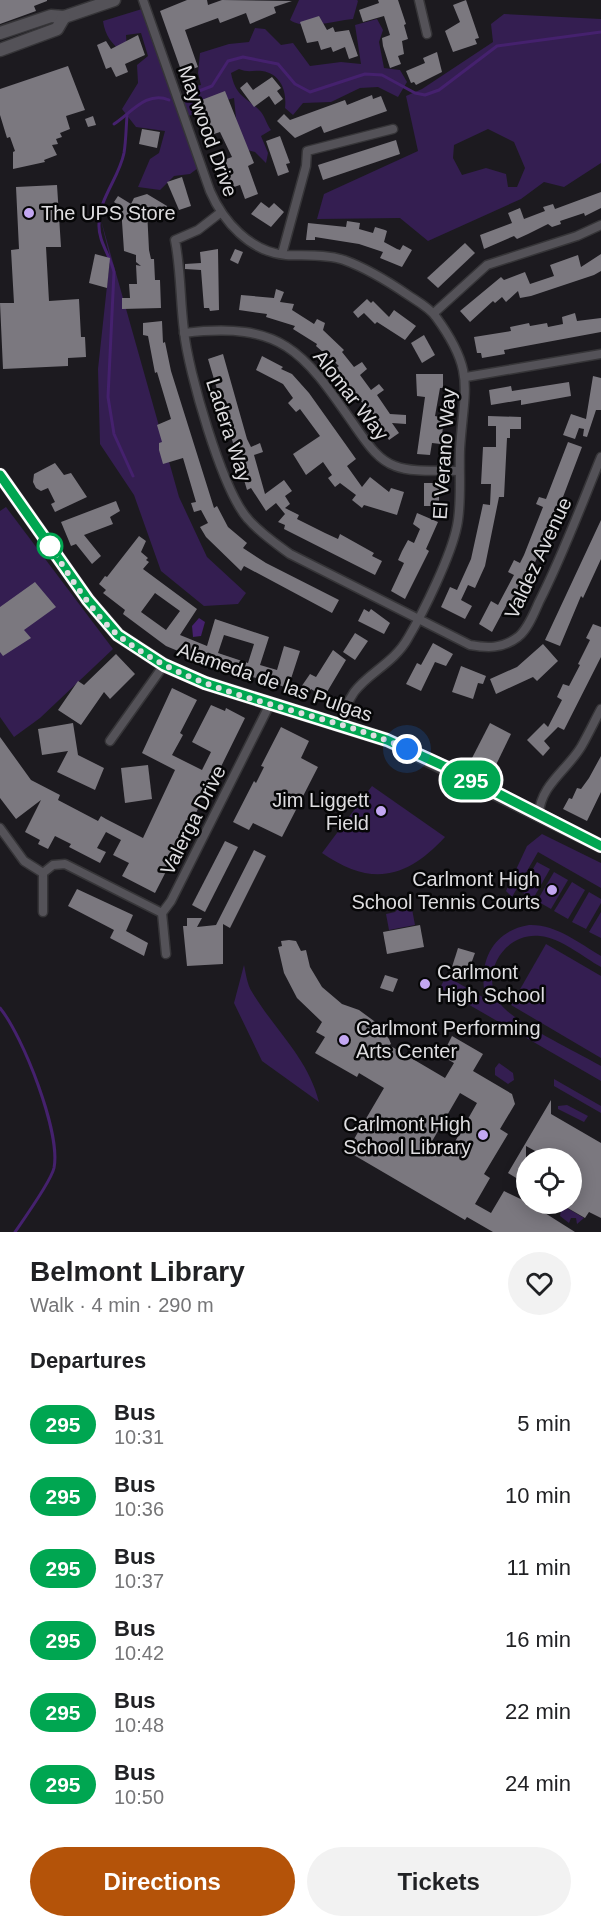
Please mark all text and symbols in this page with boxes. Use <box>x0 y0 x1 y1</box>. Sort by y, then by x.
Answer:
street label: Maywood Drive <box>174 62 242 200</box>
place label: The UPS Store <box>41 202 176 224</box>
marker: The UPS Store <box>22 206 36 220</box>
street label: Alomar Way <box>309 346 393 444</box>
street label: Ladera Way <box>202 376 256 484</box>
street label: El Verano Way <box>428 388 460 520</box>
street label: Valdez Avenue <box>500 494 576 622</box>
unlabelled marker <box>37 533 63 559</box>
street label: Alameda de las Pulgas <box>175 638 375 726</box>
your location <box>392 734 422 764</box>
line badge: 295 <box>436 760 506 800</box>
street label: Valerga Drive <box>156 762 230 878</box>
text: 295 <box>453 769 489 792</box>
place label: Jim Liggett Field <box>272 789 369 834</box>
marker: Jim Liggett Field <box>374 804 388 818</box>
place label: Carlmont High School Tennis Courts <box>351 868 540 913</box>
marker: Carlmont High School Tennis Courts <box>545 883 559 897</box>
place label: Carlmont High School <box>437 961 545 1006</box>
marker: Carlmont High School <box>418 977 432 991</box>
place label: Carlmont Performing Arts Center <box>356 1017 541 1062</box>
marker: Carlmont Performing Arts Center <box>337 1033 351 1047</box>
place label: Carlmont High School Library <box>343 1113 471 1158</box>
marker: Carlmont High School Library <box>476 1128 490 1142</box>
map controls <box>516 1148 582 1214</box>
button: locate <box>516 1148 582 1214</box>
button: heart <box>508 1252 571 1315</box>
text: Belmont Library <box>30 1256 245 1287</box>
text: Walk · 4 min · 290 m <box>30 1294 214 1316</box>
text: Departures <box>30 1348 146 1373</box>
text: Bus <box>114 1400 156 1425</box>
text: 5 min <box>517 1411 571 1436</box>
text: 295 <box>45 1413 81 1436</box>
text: 10:31 <box>114 1426 164 1448</box>
text: Bus <box>114 1472 156 1497</box>
text: 10 min <box>505 1483 571 1508</box>
text: 295 <box>45 1485 81 1508</box>
text: 10:36 <box>114 1498 164 1520</box>
text: Bus <box>114 1544 156 1569</box>
text: 11 min <box>507 1555 571 1580</box>
text: 295 <box>45 1557 81 1580</box>
text: 10:37 <box>114 1570 164 1592</box>
text: Bus <box>114 1616 156 1641</box>
text: 16 min <box>505 1627 571 1652</box>
text: 295 <box>45 1629 81 1652</box>
text: 10:42 <box>114 1642 164 1664</box>
text: Bus <box>114 1688 156 1713</box>
text: 22 min <box>505 1699 571 1724</box>
text: 295 <box>45 1701 81 1724</box>
text: 10:48 <box>114 1714 164 1736</box>
text: Bus <box>114 1760 156 1785</box>
text: 24 min <box>505 1771 571 1796</box>
text: 295 <box>45 1773 81 1796</box>
text: 10:50 <box>114 1786 164 1808</box>
button: Directions <box>30 1847 295 1916</box>
button: Tickets <box>307 1847 571 1916</box>

